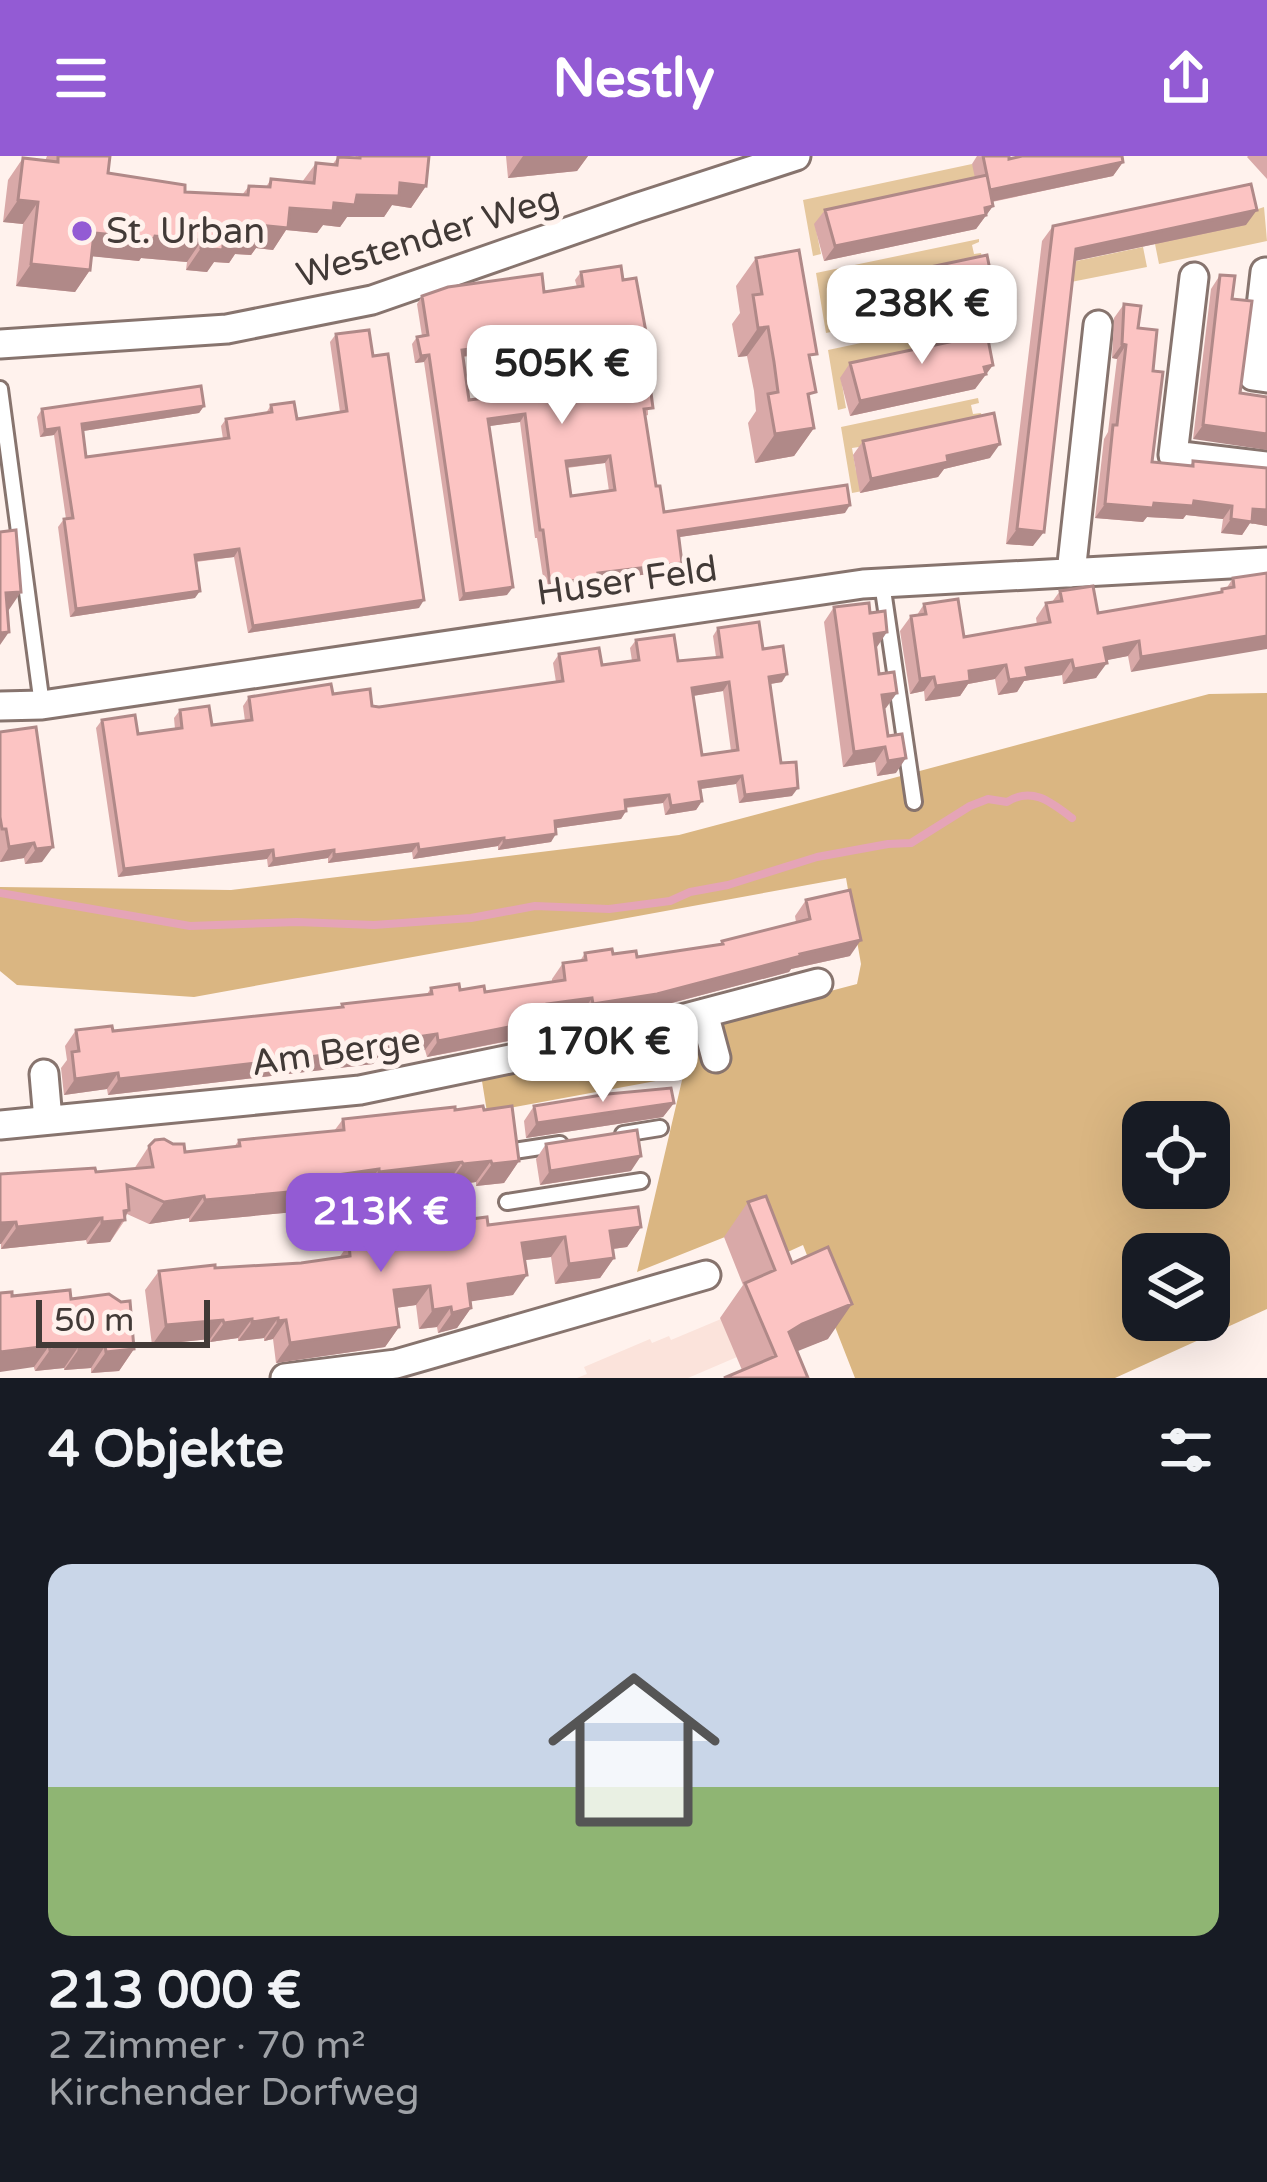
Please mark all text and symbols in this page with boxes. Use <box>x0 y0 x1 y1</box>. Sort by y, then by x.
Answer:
icon: menu <box>48 45 114 111</box>
icon: share <box>1153 45 1219 111</box>
text: Nestly <box>553 46 714 111</box>
street label: Westender Weg <box>292 177 564 297</box>
place label: St. Urban <box>106 210 265 253</box>
marker: St. Urban <box>69 218 95 244</box>
pin: 238K € <box>824 265 1020 367</box>
text: 238K € <box>854 280 990 327</box>
pin: 505K € <box>464 325 660 427</box>
text: 505K € <box>494 340 630 387</box>
street label: Huser Feld <box>534 547 720 615</box>
pin: 170K € <box>505 1003 701 1105</box>
text: 170K € <box>535 1018 671 1065</box>
street label: Am Berge <box>249 1019 423 1085</box>
map controls <box>1122 1101 1230 1341</box>
button: locate <box>1122 1101 1230 1209</box>
pin: 213K € <box>283 1173 479 1275</box>
text: 213K € <box>313 1188 449 1235</box>
button: layers <box>1122 1233 1230 1341</box>
scale bar <box>36 1294 210 1347</box>
text: 50 m <box>54 1301 134 1340</box>
icon: filters <box>1153 1417 1219 1483</box>
text: 4 Objekte <box>48 1419 284 1481</box>
icon: home <box>526 1642 742 1858</box>
text: 213 000 € <box>48 1960 301 2022</box>
text: 2 Zimmer · 70 m² <box>48 2022 366 2069</box>
text: Kirchender Dorfweg <box>48 2069 420 2116</box>

